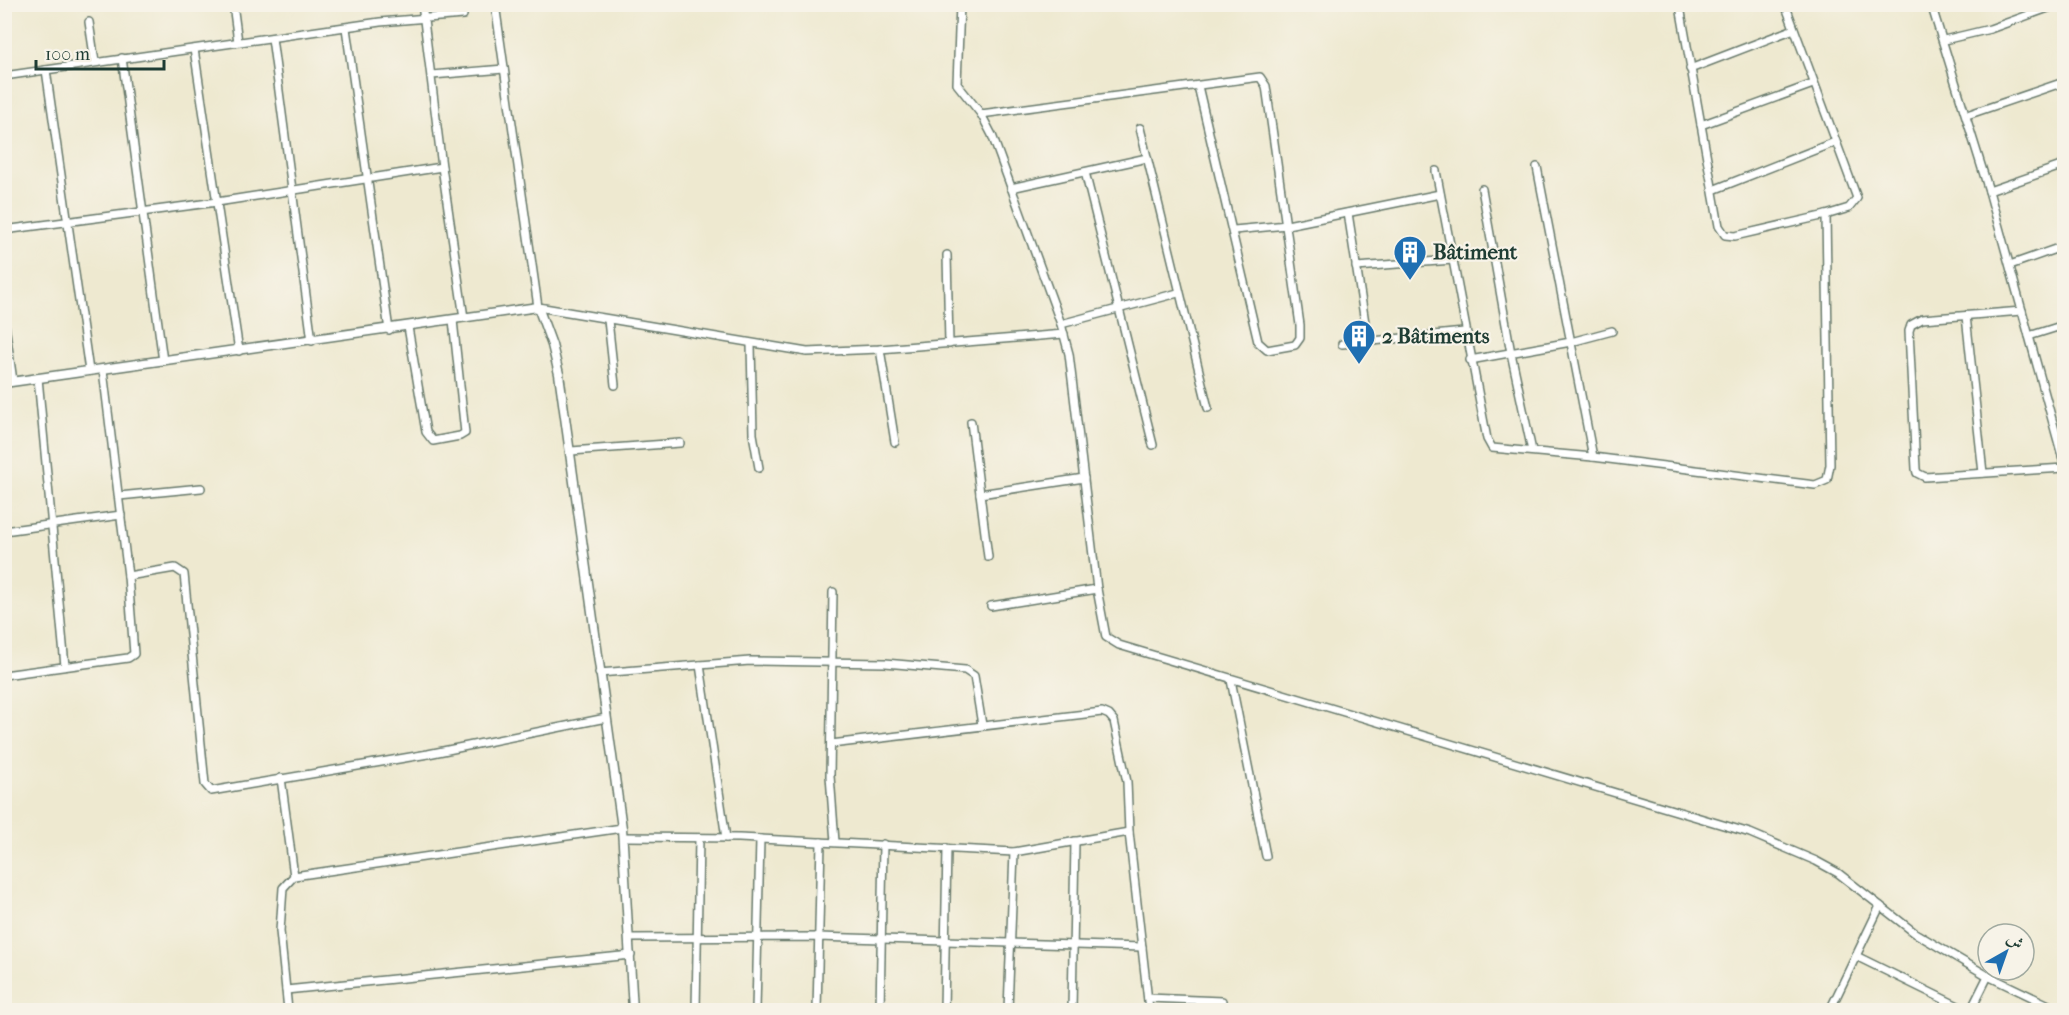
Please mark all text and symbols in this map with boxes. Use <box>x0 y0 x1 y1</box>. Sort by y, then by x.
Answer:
scale bar <box>36 33 164 71</box>
text: 100 m <box>45 44 90 65</box>
building icon: Bâtiment <box>1392 234 1428 281</box>
place label: Bâtiment <box>1433 240 1518 264</box>
building icon: 2 Bâtiments <box>1341 318 1377 365</box>
place label: 2 Bâtiments <box>1382 324 1490 348</box>
north arrow <box>1976 922 2036 982</box>
text: ش <box>2003 929 2028 953</box>

